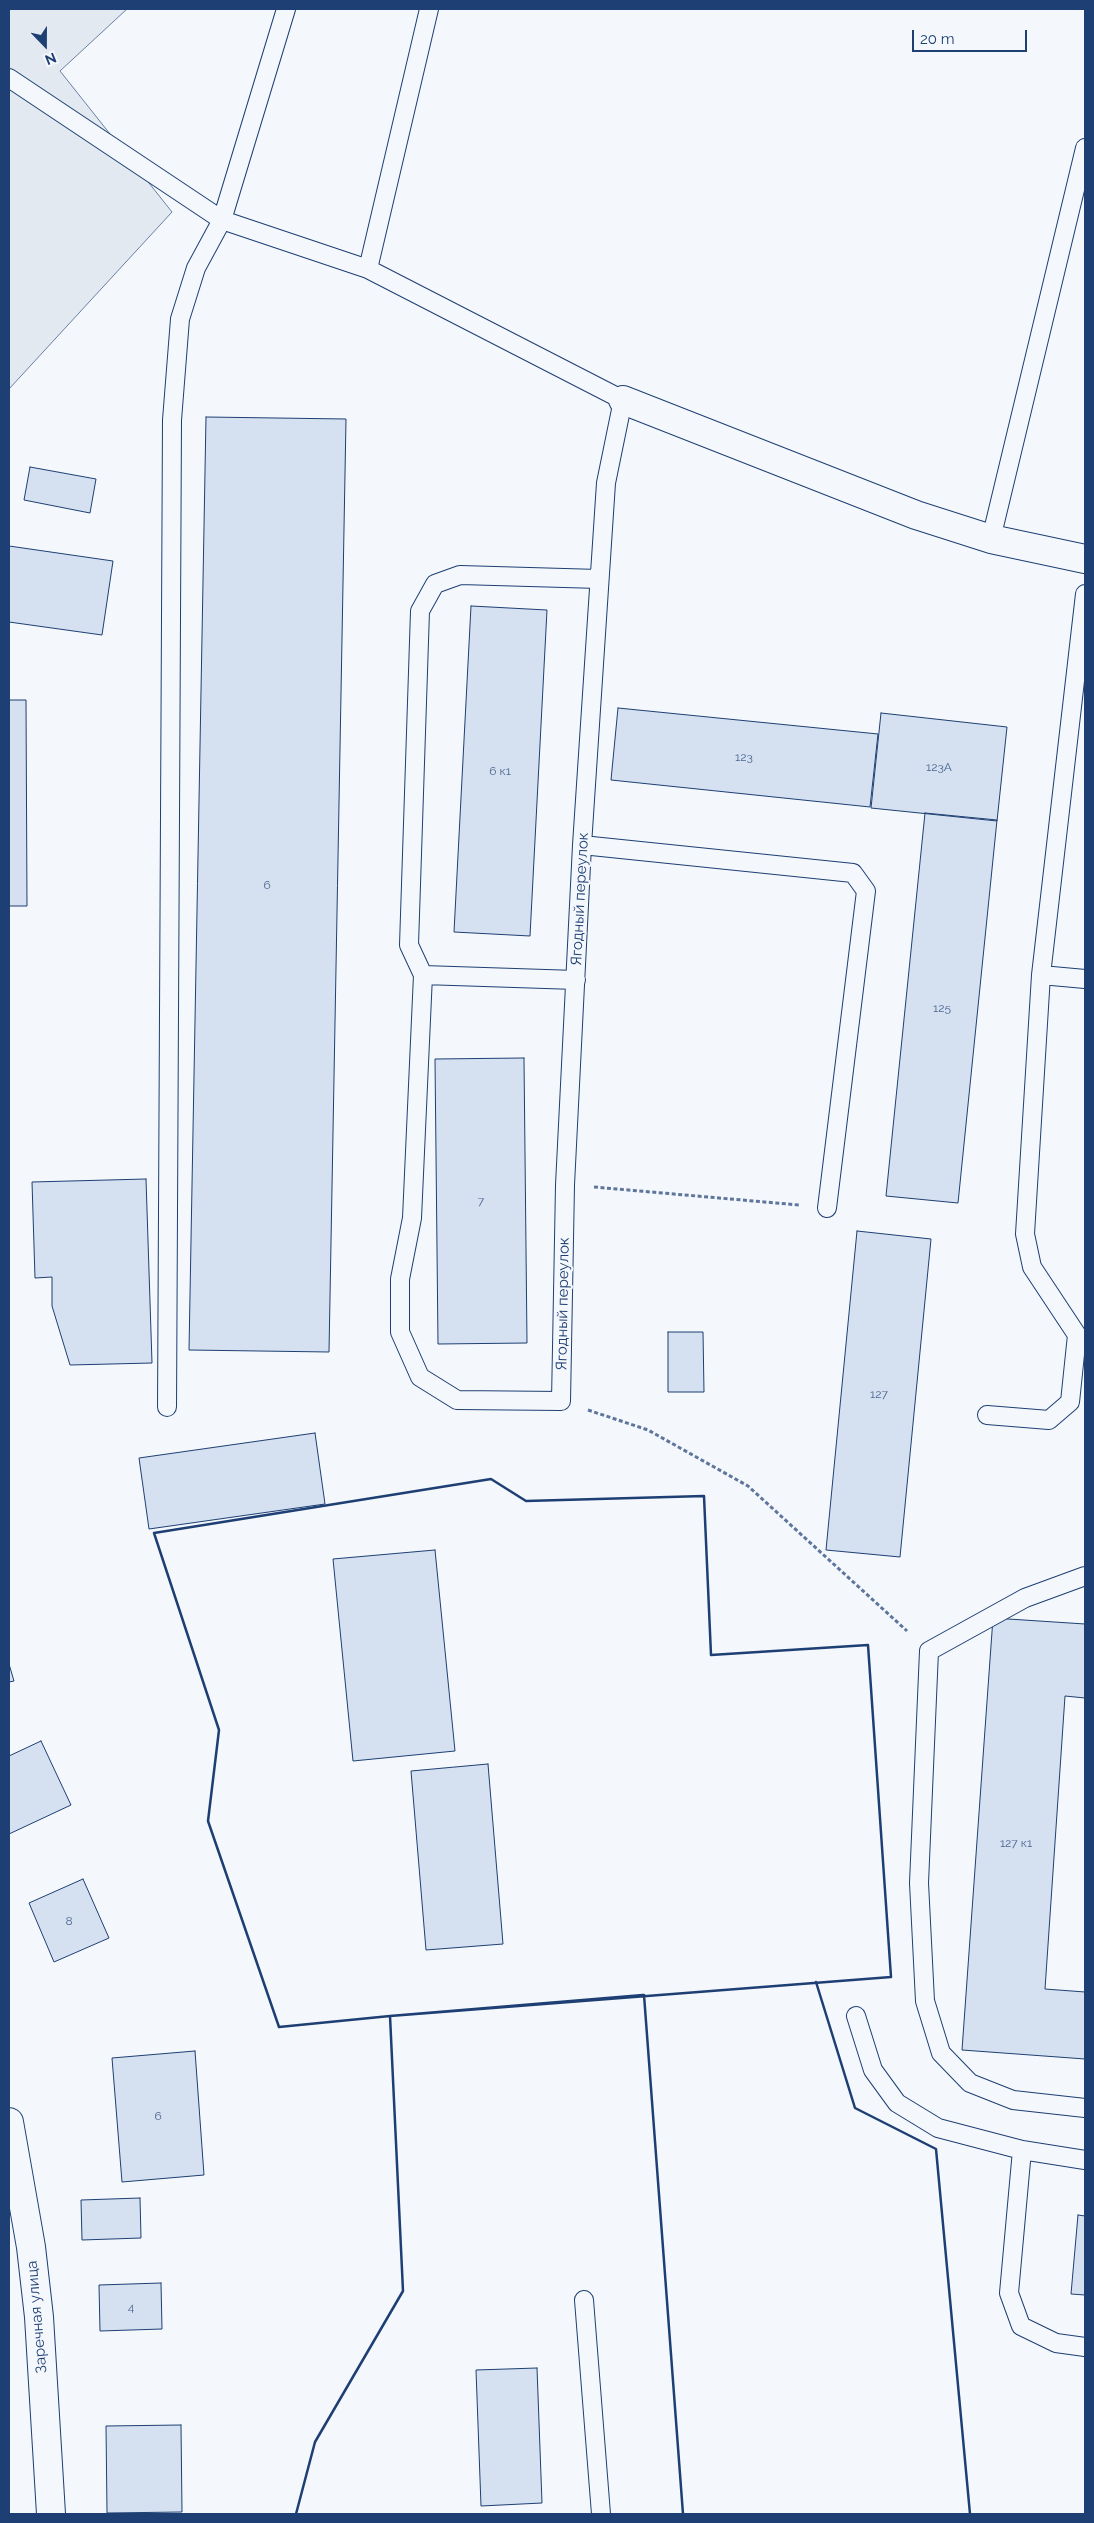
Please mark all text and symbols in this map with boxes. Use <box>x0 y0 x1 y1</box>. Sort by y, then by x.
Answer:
north arrow <box>20 20 70 70</box>
scale bar <box>914 20 1029 52</box>
text: 20 m <box>920 30 955 48</box>
text: N <box>43 49 59 68</box>
house number: 123 <box>735 750 753 764</box>
house number: 123А <box>926 760 952 774</box>
house number: 6 к1 <box>489 764 511 778</box>
street label: Ягодный переулок <box>568 832 592 966</box>
house number: 6 <box>263 878 271 892</box>
house number: 125 <box>933 1001 951 1015</box>
house number: 7 <box>478 1194 484 1208</box>
street label: Ягодный переулок <box>553 1237 573 1371</box>
house number: 127 <box>870 1387 888 1401</box>
house number: 127 к1 <box>1000 1836 1032 1850</box>
house number: 8 <box>65 1914 73 1928</box>
house number: 6 <box>154 2109 162 2123</box>
street label: Заречная улица <box>23 2260 51 2374</box>
house number: 4 <box>128 2300 134 2314</box>

